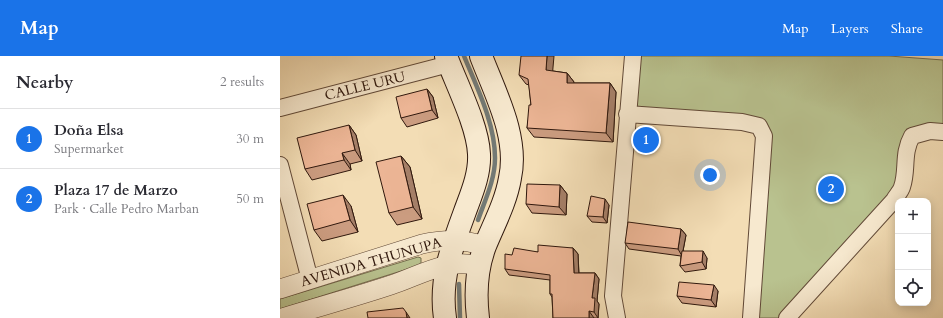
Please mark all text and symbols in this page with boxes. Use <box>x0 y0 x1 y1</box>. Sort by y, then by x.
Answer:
text: Map <box>20 15 59 41</box>
text: Map <box>782 19 809 38</box>
text: Layers <box>831 19 869 38</box>
text: Share <box>891 19 923 38</box>
street label: CALLE URU <box>323 67 408 105</box>
text: Nearby <box>16 71 73 94</box>
text: 2 results <box>220 73 264 91</box>
text: Doña Elsa <box>54 120 124 140</box>
pin: 1 <box>633 125 659 155</box>
text: 1 <box>26 130 32 148</box>
text: 30 m <box>236 130 264 148</box>
text: Supermarket <box>54 140 124 158</box>
your location <box>700 165 720 185</box>
pin: 2 <box>818 174 844 204</box>
text: Plaza 17 de Marzo <box>54 180 178 200</box>
text: 2 <box>26 190 32 208</box>
text: 50 m <box>236 190 264 208</box>
map controls <box>895 198 931 306</box>
button: + <box>895 198 931 234</box>
text: Park · Calle Pedro Marban <box>54 200 199 218</box>
street label: AVENIDA THUNUPA <box>298 233 444 291</box>
button: − <box>895 234 931 270</box>
button: locate <box>895 270 931 306</box>

